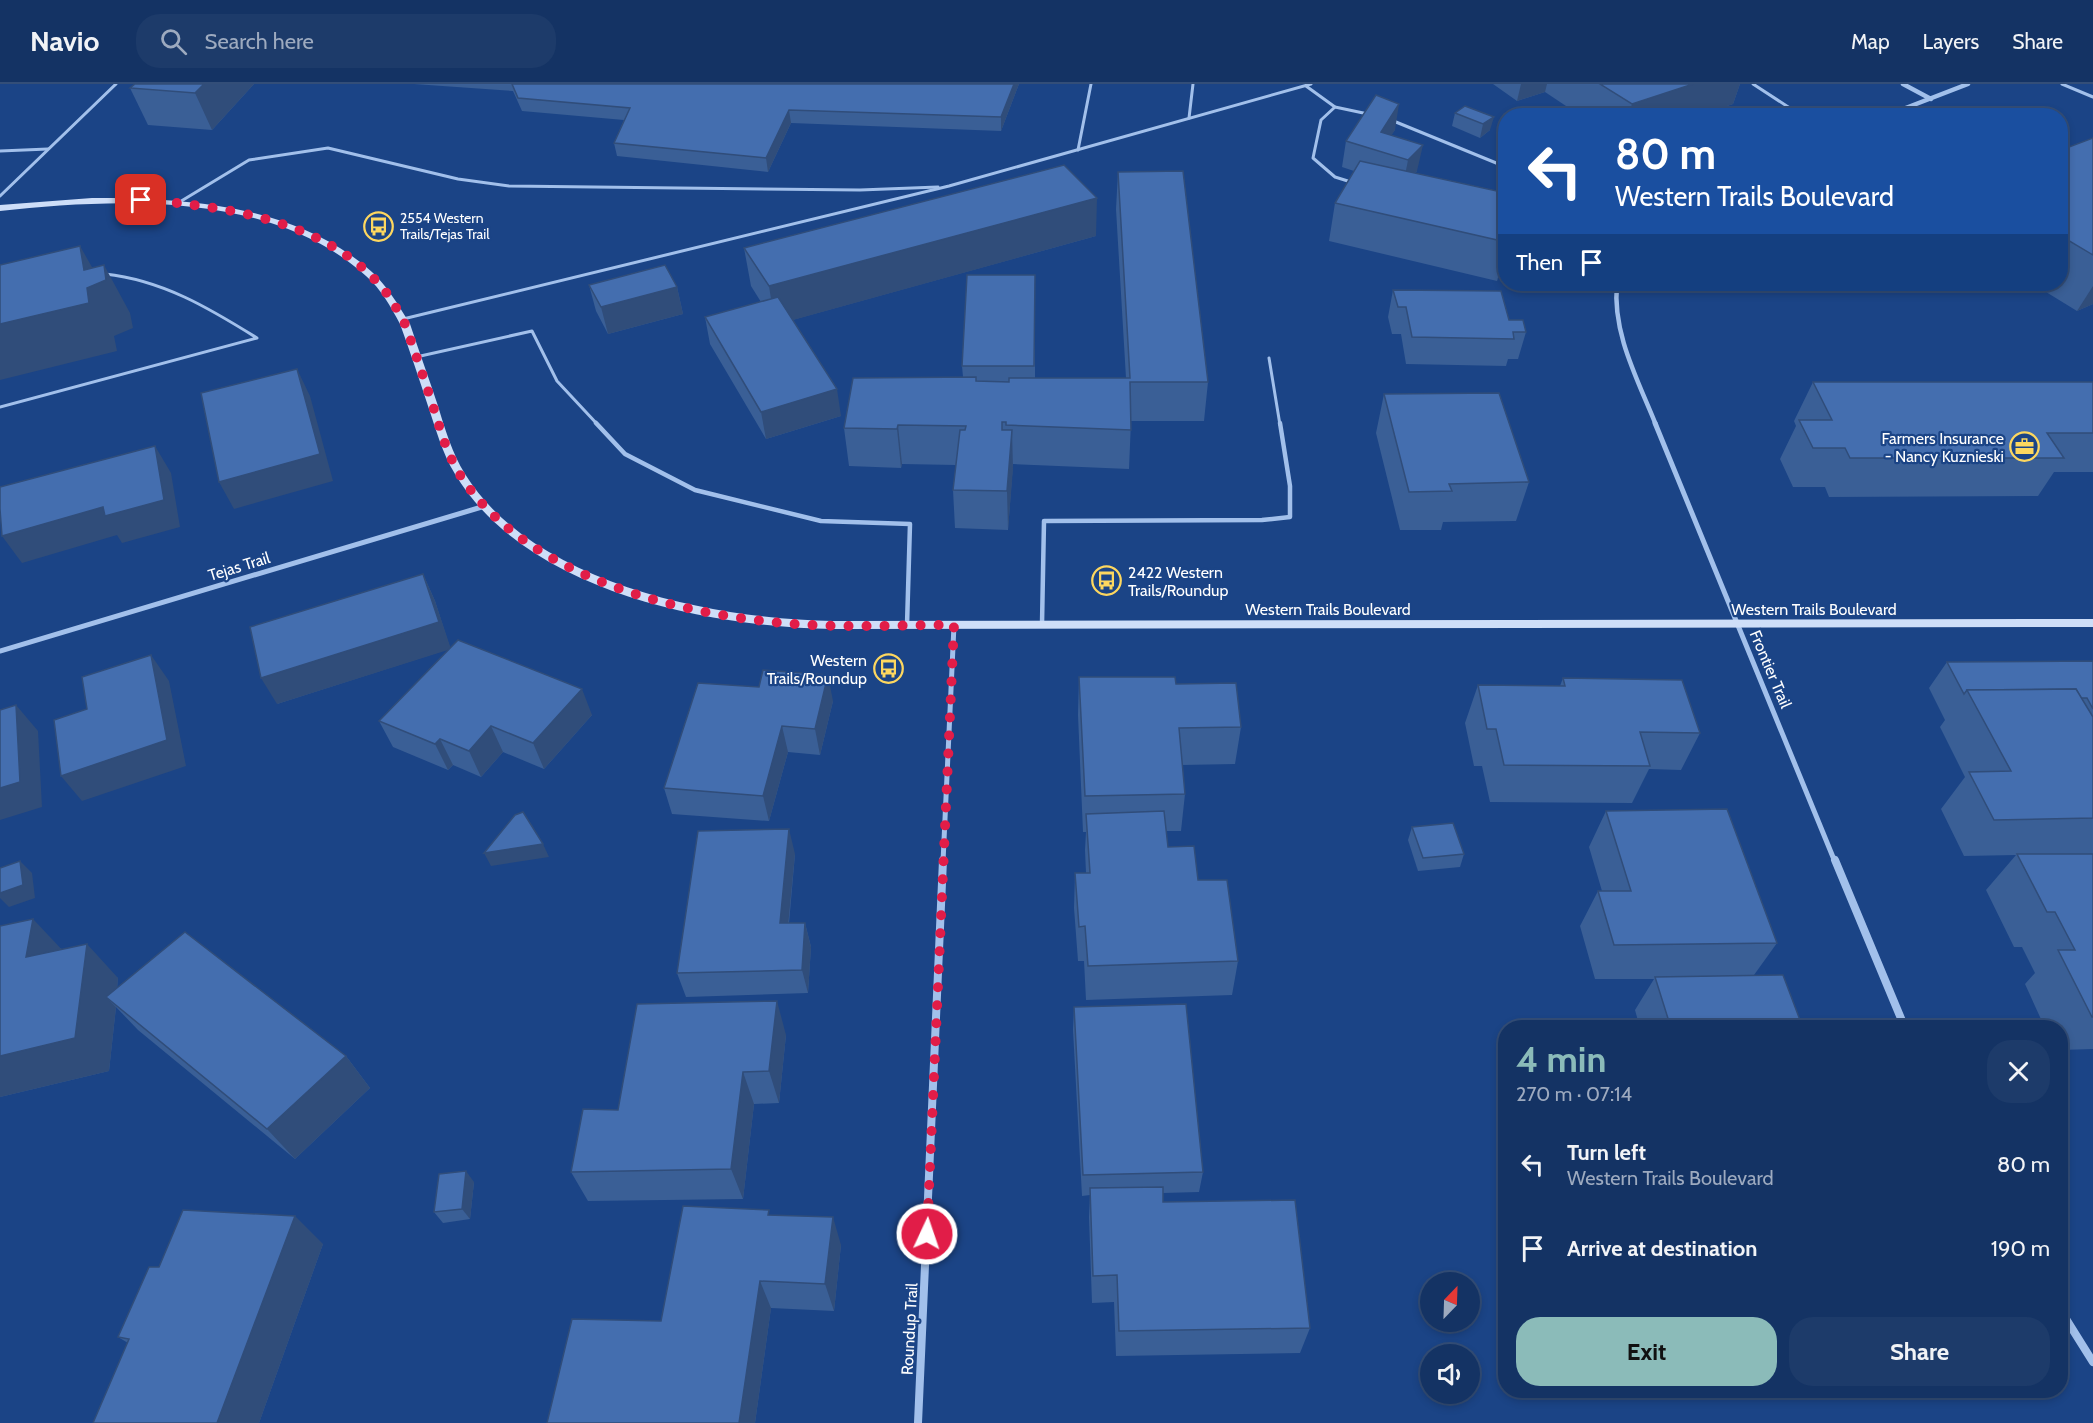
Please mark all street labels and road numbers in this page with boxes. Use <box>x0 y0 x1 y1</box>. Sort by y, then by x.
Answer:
street label: Tejas Trail <box>206 548 273 585</box>
street label: Western Trails Boulevard <box>1245 600 1411 619</box>
street label: Western Trails Boulevard <box>1731 600 1897 619</box>
street label: Frontier Trail <box>1746 627 1796 711</box>
street label: Roundup Trail <box>898 1282 921 1376</box>

